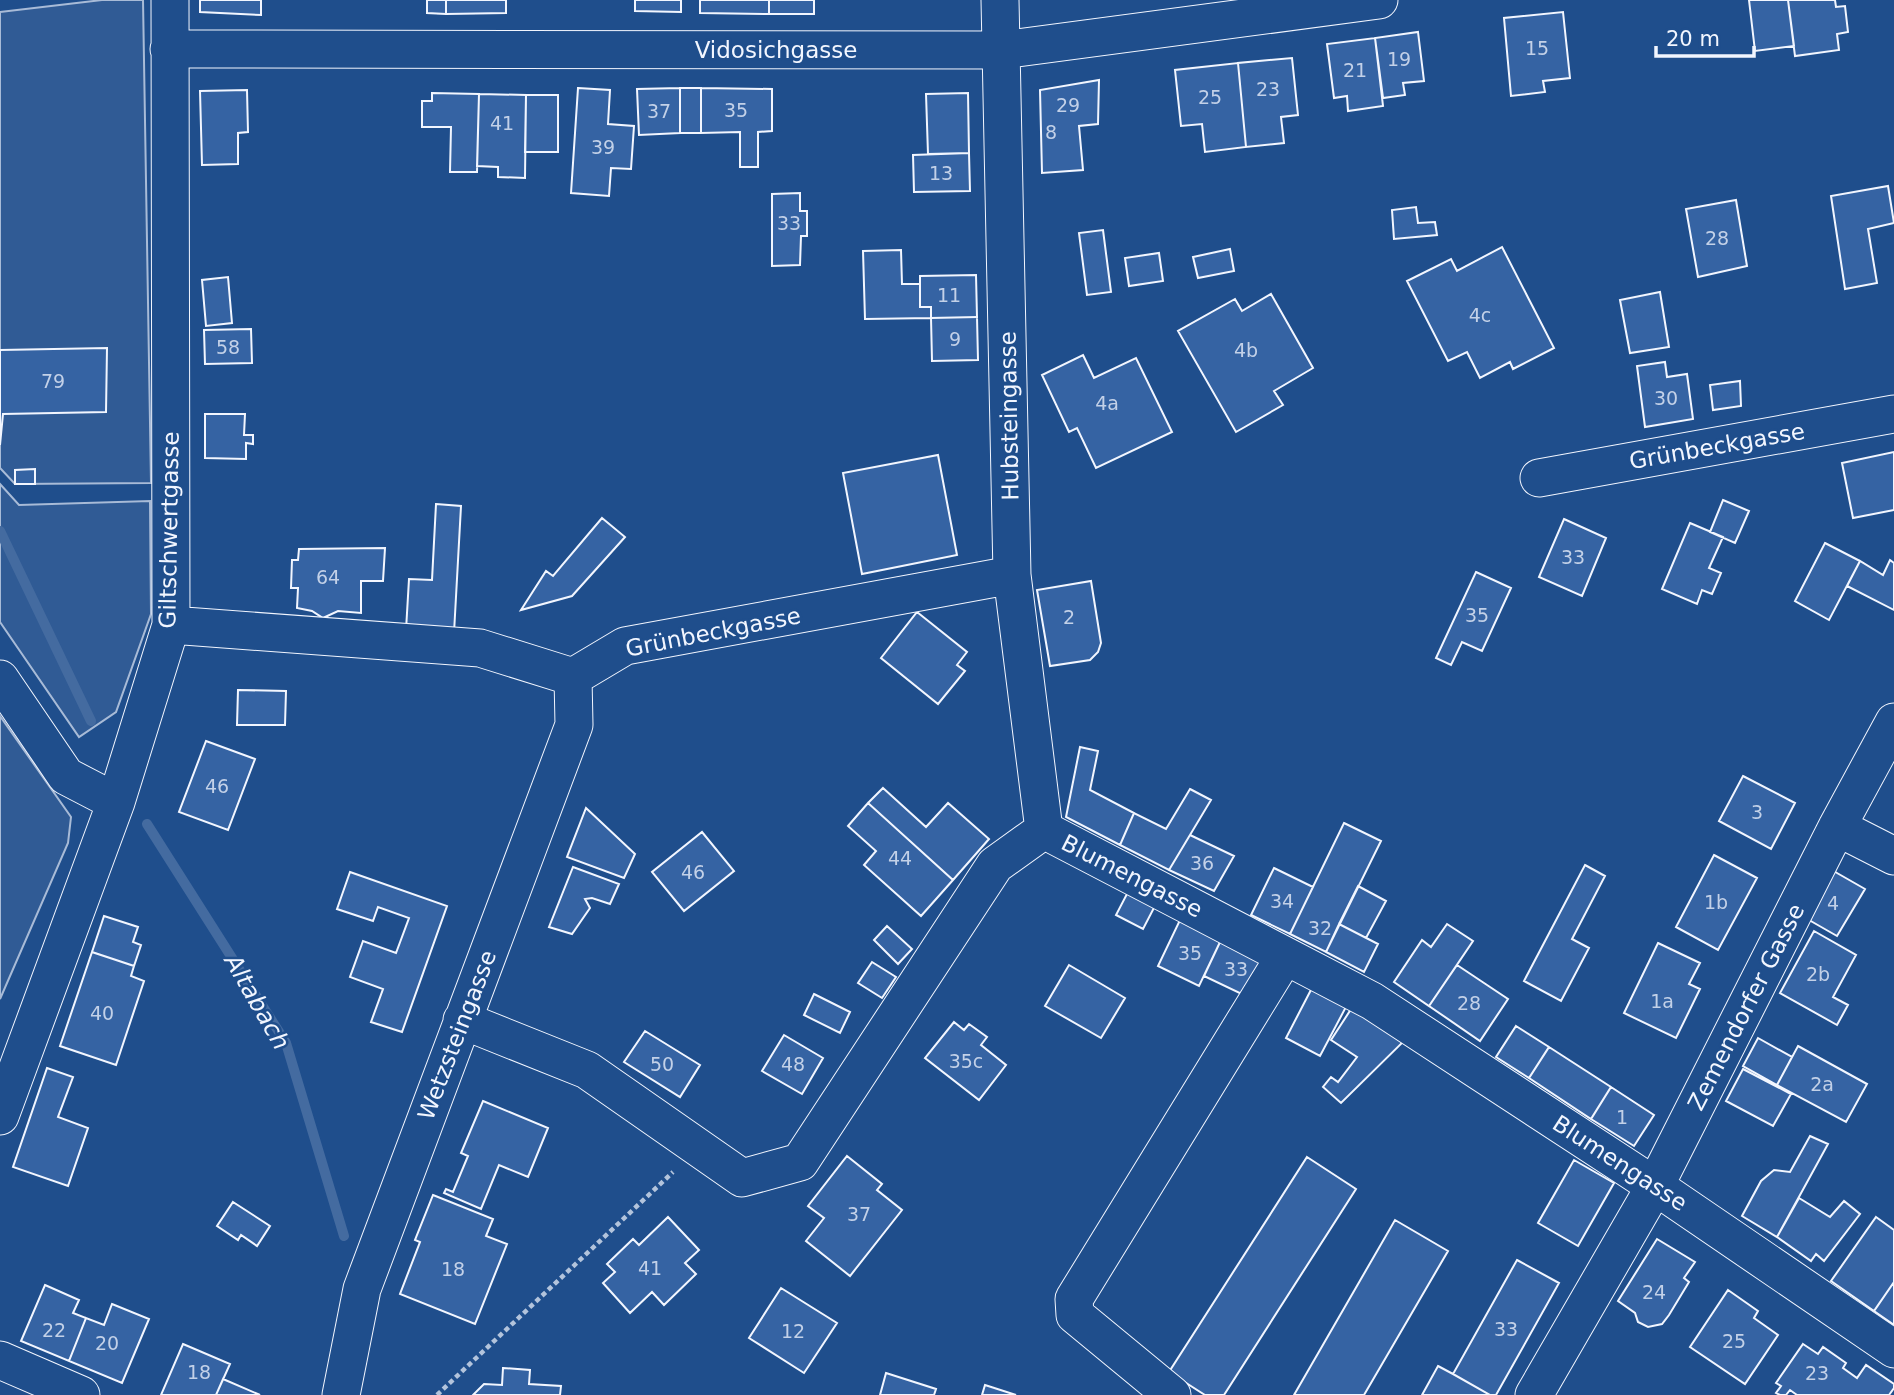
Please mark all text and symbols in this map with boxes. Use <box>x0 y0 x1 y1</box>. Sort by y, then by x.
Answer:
scale bar <box>1656 14 1754 58</box>
text: 20 m <box>1666 27 1720 51</box>
street label: Vidosichgasse <box>695 37 857 63</box>
house number: 15 <box>1525 37 1549 59</box>
house number: 19 <box>1387 48 1411 70</box>
house number: 21 <box>1343 59 1367 81</box>
house number: 23 <box>1256 78 1280 100</box>
house number: 25 <box>1198 86 1222 108</box>
house number: 29 <box>1056 94 1080 116</box>
house number: 35 <box>724 99 748 121</box>
house number: 37 <box>647 100 671 122</box>
house number: 41 <box>490 112 514 134</box>
house number: 8 <box>1045 121 1057 143</box>
house number: 39 <box>591 136 615 158</box>
house number: 13 <box>929 162 953 184</box>
house number: 33 <box>777 212 801 234</box>
house number: 28 <box>1705 227 1729 249</box>
house number: 11 <box>937 284 961 306</box>
house number: 4c <box>1469 304 1491 326</box>
house number: 9 <box>949 328 961 350</box>
street label: Hubsteingasse <box>995 331 1023 501</box>
house number: 58 <box>216 336 240 358</box>
house number: 4b <box>1234 339 1258 361</box>
house number: 79 <box>41 370 65 392</box>
house number: 30 <box>1654 387 1678 409</box>
house number: 4a <box>1095 392 1119 414</box>
street label: Grünbeckgasse <box>1627 418 1807 474</box>
street label: Giltschwertgasse <box>154 431 184 629</box>
house number: 33 <box>1561 546 1585 568</box>
house number: 64 <box>316 566 340 588</box>
street label: Grünbeckgasse <box>623 602 803 662</box>
house number: 35 <box>1465 604 1489 626</box>
house number: 2 <box>1063 606 1075 628</box>
house number: 46 <box>205 775 229 797</box>
house number: 3 <box>1751 801 1763 823</box>
street label: Blumengasse <box>1057 829 1207 923</box>
house number: 44 <box>888 847 912 869</box>
house number: 36 <box>1190 852 1214 874</box>
house number: 46 <box>681 861 705 883</box>
house number: 34 <box>1270 890 1294 912</box>
house number: 1b <box>1704 891 1728 913</box>
house number: 4 <box>1827 892 1839 914</box>
street label: Zemendorfer Gasse <box>1683 899 1809 1115</box>
house number: 32 <box>1308 917 1332 939</box>
house number: 35 <box>1178 942 1202 964</box>
street label: Wetzsteingasse <box>413 947 501 1123</box>
water label: Altabach <box>217 948 296 1055</box>
house number: 33 <box>1224 958 1248 980</box>
house number: 2b <box>1806 963 1830 985</box>
house number: 1a <box>1650 990 1674 1012</box>
house number: 28 <box>1457 992 1481 1014</box>
house number: 40 <box>90 1002 114 1024</box>
house number: 35c <box>949 1050 983 1072</box>
house number: 50 <box>650 1053 674 1075</box>
house number: 48 <box>781 1053 805 1075</box>
house number: 2a <box>1810 1073 1834 1095</box>
house number: 1 <box>1616 1106 1628 1128</box>
street label: Blumengasse <box>1548 1110 1692 1216</box>
house number: 37 <box>847 1203 871 1225</box>
house number: 41 <box>638 1257 662 1279</box>
house number: 18 <box>441 1258 465 1280</box>
house number: 24 <box>1642 1281 1666 1303</box>
house number: 33 <box>1494 1318 1518 1340</box>
house number: 22 <box>42 1319 66 1341</box>
house number: 12 <box>781 1320 805 1342</box>
house number: 25 <box>1722 1330 1746 1352</box>
house number: 20 <box>95 1332 119 1354</box>
house number: 18 <box>187 1361 211 1383</box>
house number: 23 <box>1805 1362 1829 1384</box>

